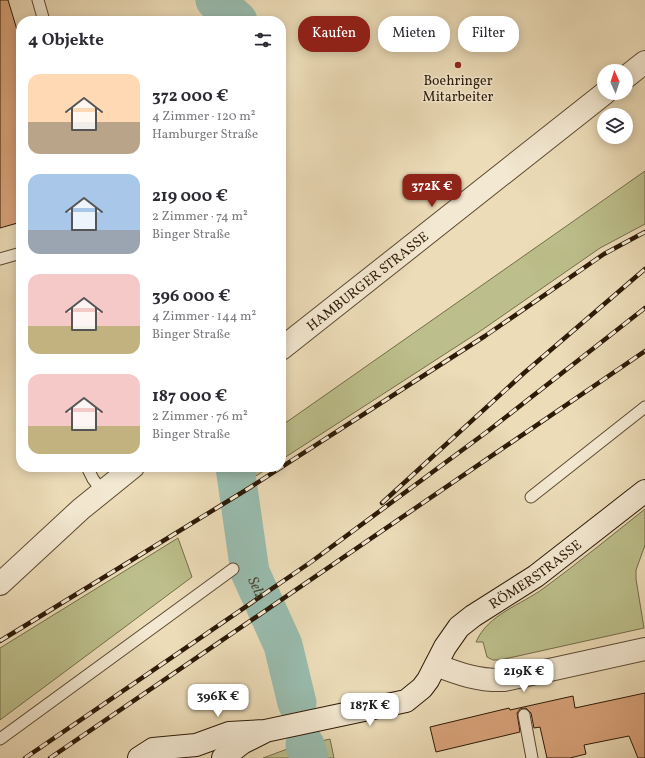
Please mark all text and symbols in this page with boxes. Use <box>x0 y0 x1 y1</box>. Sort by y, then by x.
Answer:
chip: Kaufen <box>298 16 370 52</box>
chip: Mieten <box>378 16 450 52</box>
chip: Filter <box>458 16 519 52</box>
text: 4 Objekte <box>28 29 104 52</box>
icon: filters <box>252 29 274 51</box>
marker: Boehringer Mitarbeiter <box>453 60 463 70</box>
north arrow <box>597 64 633 100</box>
map controls <box>597 64 633 144</box>
place label: Boehringer Mitarbeiter <box>423 72 494 107</box>
text: 372 000 € <box>152 85 229 108</box>
icon: home <box>60 90 108 138</box>
text: 4 Zimmer · 120 m² <box>152 108 255 126</box>
button: layers <box>597 108 633 144</box>
text: Hamburger Straße <box>152 126 258 144</box>
pin: 372K € <box>399 174 465 208</box>
text: 372K € <box>411 178 453 196</box>
text: 219 000 € <box>152 185 228 208</box>
icon: home <box>60 190 108 238</box>
text: 2 Zimmer · 74 m² <box>152 208 248 226</box>
text: Binger Straße <box>152 226 230 244</box>
street label: HAMBURGER STRASSE <box>303 228 433 336</box>
text: 396 000 € <box>152 285 231 308</box>
icon: home <box>60 290 108 338</box>
text: 4 Zimmer · 144 m² <box>152 308 256 326</box>
text: Binger Straße <box>152 326 230 344</box>
text: 187 000 € <box>152 385 227 408</box>
icon: home <box>60 390 108 438</box>
text: 2 Zimmer · 76 m² <box>152 408 248 426</box>
text: Binger Straße <box>152 426 230 444</box>
street label: RÖMERSTRASSE <box>486 536 586 614</box>
water label: Selz <box>241 574 270 602</box>
pin: 219K € <box>491 659 557 693</box>
text: 219K € <box>504 663 544 681</box>
pin: 396K € <box>185 684 251 718</box>
text: 396K € <box>197 688 239 706</box>
pin: 187K € <box>337 693 403 727</box>
text: 187K € <box>350 697 390 715</box>

